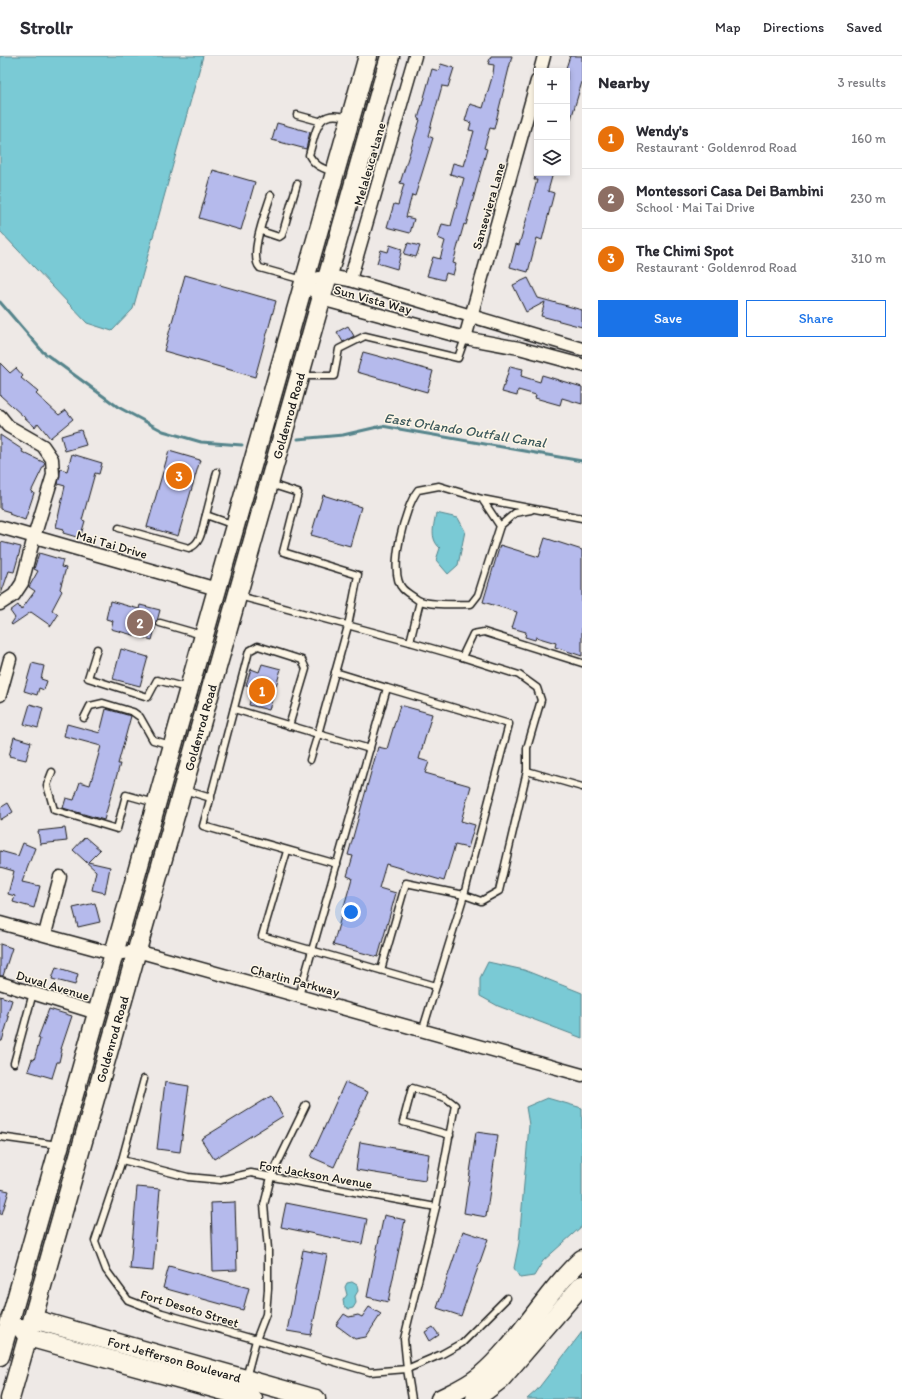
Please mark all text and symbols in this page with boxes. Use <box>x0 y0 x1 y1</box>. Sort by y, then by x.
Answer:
text: Strollr <box>20 16 73 39</box>
text: Map <box>715 19 741 36</box>
text: Directions <box>763 19 824 36</box>
text: Saved <box>846 19 882 36</box>
map controls <box>534 68 570 176</box>
button: + <box>534 68 570 104</box>
text: Nearby <box>598 72 650 92</box>
text: 3 results <box>837 75 886 90</box>
button: − <box>534 104 570 140</box>
street label: Melaleuca Lane <box>350 121 389 207</box>
text: Wendy's <box>636 122 689 140</box>
text: 1 <box>608 131 614 146</box>
text: 160 m <box>851 131 886 146</box>
button: layers <box>534 140 570 176</box>
text: Restaurant · Goldenrod Road <box>636 140 797 155</box>
street label: Sanseviera Lane <box>469 161 508 251</box>
text: Montessori Casa Dei Bambini <box>636 182 824 200</box>
text: 2 <box>608 191 614 206</box>
text: 230 m <box>850 191 886 206</box>
text: School · Mai Tai Drive <box>636 200 755 215</box>
text: The Chimi Spot <box>636 242 734 260</box>
text: 3 <box>607 251 615 266</box>
text: 310 m <box>851 251 886 266</box>
text: Restaurant · Goldenrod Road <box>636 260 797 275</box>
street label: Sun Vista Way <box>332 282 413 317</box>
button: Save <box>598 300 738 337</box>
button: Share <box>746 300 886 337</box>
street label: Goldenrod Road <box>269 371 308 461</box>
water label: East Orlando Outfall Canal <box>383 409 548 452</box>
pin: 3 <box>166 461 192 491</box>
street label: Mai Tai Drive <box>75 527 149 562</box>
pin: 2 <box>127 608 153 638</box>
pin: 1 <box>249 676 275 706</box>
street label: Goldenrod Road <box>181 682 220 773</box>
your location <box>341 902 361 922</box>
street label: Charlin Parkway <box>249 961 341 1000</box>
street label: Duval Avenue <box>14 967 91 1004</box>
street label: Goldenrod Road <box>93 994 132 1084</box>
street label: Fort Jackson Avenue <box>258 1157 374 1192</box>
street label: Fort Desoto Street <box>139 1286 241 1331</box>
street label: Fort Jefferson Boulevard <box>106 1333 243 1385</box>

